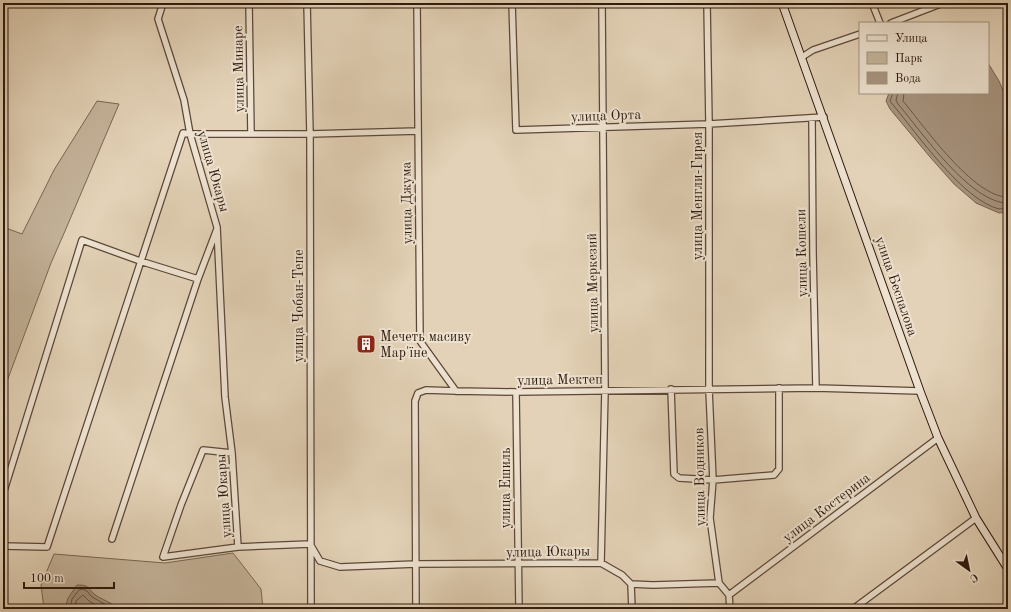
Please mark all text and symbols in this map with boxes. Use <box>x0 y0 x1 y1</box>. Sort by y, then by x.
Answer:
legend <box>859 22 989 94</box>
street label: улица Минаре <box>231 25 247 113</box>
text: Улица <box>895 33 928 45</box>
text: Парк <box>895 53 923 65</box>
text: Вода <box>895 73 921 85</box>
street label: улица Орта <box>571 108 641 124</box>
street label: улица Юкары <box>195 129 231 214</box>
street label: улица Менгли-Гирея <box>691 132 705 260</box>
street label: улица Джума <box>399 162 415 244</box>
street label: улица Кошели <box>794 209 810 297</box>
street label: улица Меркезий <box>585 233 601 333</box>
street label: улица Беспалова <box>872 235 920 338</box>
street label: улица Чобан-Тепе <box>292 249 306 363</box>
place label: Мечеть масиву Мар'їне <box>380 330 472 360</box>
building icon: Мечеть масиву Мар'їне <box>355 333 377 355</box>
street label: улица Мектеп <box>517 372 603 388</box>
street label: улица Водников <box>692 427 708 526</box>
street label: улица Ешиль <box>499 447 513 529</box>
street label: улица Юкары <box>214 453 234 538</box>
street label: улица Костерина <box>780 470 873 545</box>
street label: улица Юкары <box>506 544 590 560</box>
north arrow <box>949 550 989 590</box>
scale bar <box>24 564 114 590</box>
text: С <box>968 571 980 584</box>
text: 100 m <box>30 573 64 585</box>

